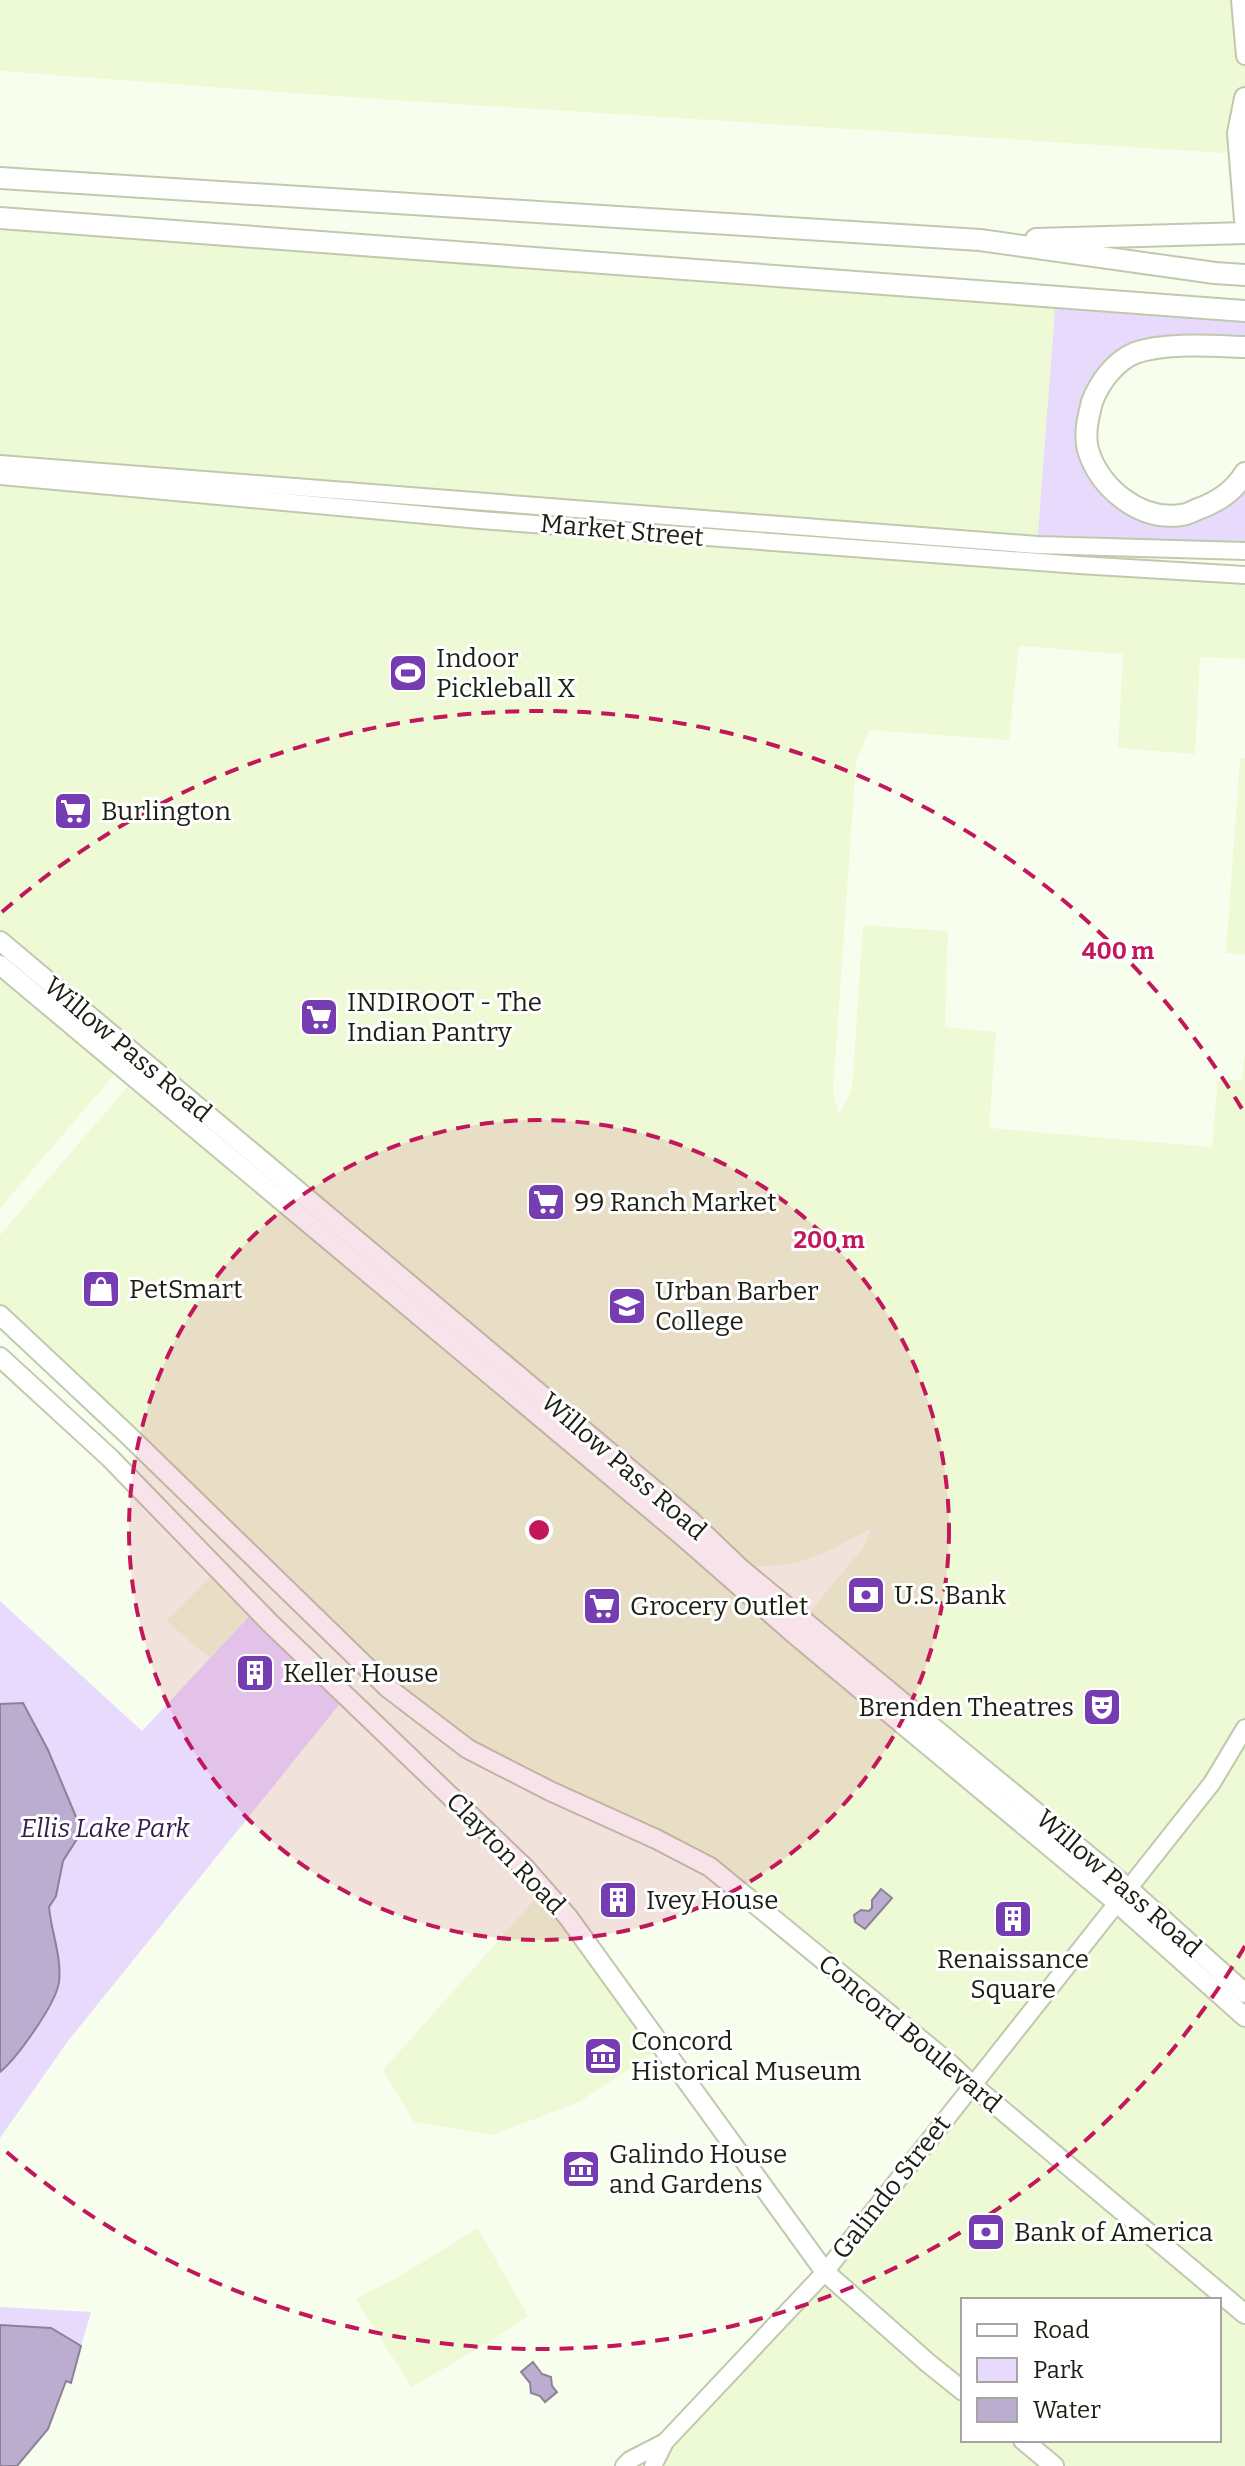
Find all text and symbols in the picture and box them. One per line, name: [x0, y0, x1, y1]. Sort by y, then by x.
street label: Market Street: [539, 508, 706, 553]
place label: Indoor Pickleball X: [436, 643, 575, 704]
sports icon: Indoor Pickleball X: [387, 652, 429, 694]
supermarket icon: Burlington: [52, 790, 94, 832]
place label: Burlington: [101, 796, 232, 827]
text: 400 m: [1082, 937, 1154, 965]
street label: Willow Pass Road: [38, 970, 218, 1128]
place label: INDIROOT - The Indian Pantry: [347, 987, 542, 1048]
supermarket icon: INDIROOT - The Indian Pantry: [298, 996, 340, 1038]
supermarket icon: 99 Ranch Market: [525, 1181, 567, 1223]
place label: 99 Ranch Market: [574, 1187, 777, 1218]
text: 200 m: [793, 1226, 865, 1254]
shop icon: PetSmart: [80, 1268, 122, 1310]
place label: PetSmart: [129, 1274, 243, 1305]
place label: Urban Barber College: [655, 1276, 819, 1337]
school or university icon: Urban Barber College: [606, 1285, 648, 1327]
street label: Willow Pass Road: [535, 1386, 713, 1547]
centre of rings: [525, 1516, 553, 1544]
bank icon: U.S. Bank: [845, 1574, 887, 1616]
place label: U.S. Bank: [894, 1580, 1006, 1611]
supermarket icon: Grocery Outlet: [581, 1585, 623, 1627]
place label: Grocery Outlet: [630, 1591, 809, 1622]
building icon: Keller House: [234, 1652, 276, 1694]
place label: Keller House: [283, 1658, 438, 1689]
theatre icon: Brenden Theatres: [1081, 1686, 1123, 1728]
place label: Brenden Theatres: [858, 1692, 1074, 1723]
street label: Clayton Road: [440, 1786, 571, 1921]
street label: Willow Pass Road: [1030, 1803, 1208, 1964]
park label: Ellis Lake Park: [20, 1813, 190, 1844]
building icon: Ivey House: [597, 1879, 639, 1921]
place label: Ivey House: [646, 1885, 778, 1916]
building icon: Renaissance Square: [992, 1898, 1034, 1940]
place label: Renaissance Square: [937, 1944, 1089, 2005]
street label: Concord Boulevard: [812, 1948, 1007, 2119]
place label: Concord Historical Museum: [631, 2026, 862, 2087]
museum icon: Concord Historical Museum: [582, 2035, 624, 2077]
street label: Galindo Street: [826, 2109, 957, 2265]
place label: Galindo House and Gardens: [609, 2139, 787, 2200]
museum icon: Galindo House and Gardens: [560, 2148, 602, 2190]
bank icon: Bank of America: [965, 2211, 1007, 2253]
place label: Bank of America: [1014, 2217, 1213, 2248]
legend: [961, 2298, 1221, 2442]
text: Road: [1033, 2316, 1089, 2344]
text: Park: [1033, 2356, 1084, 2384]
text: Water: [1033, 2396, 1101, 2424]

